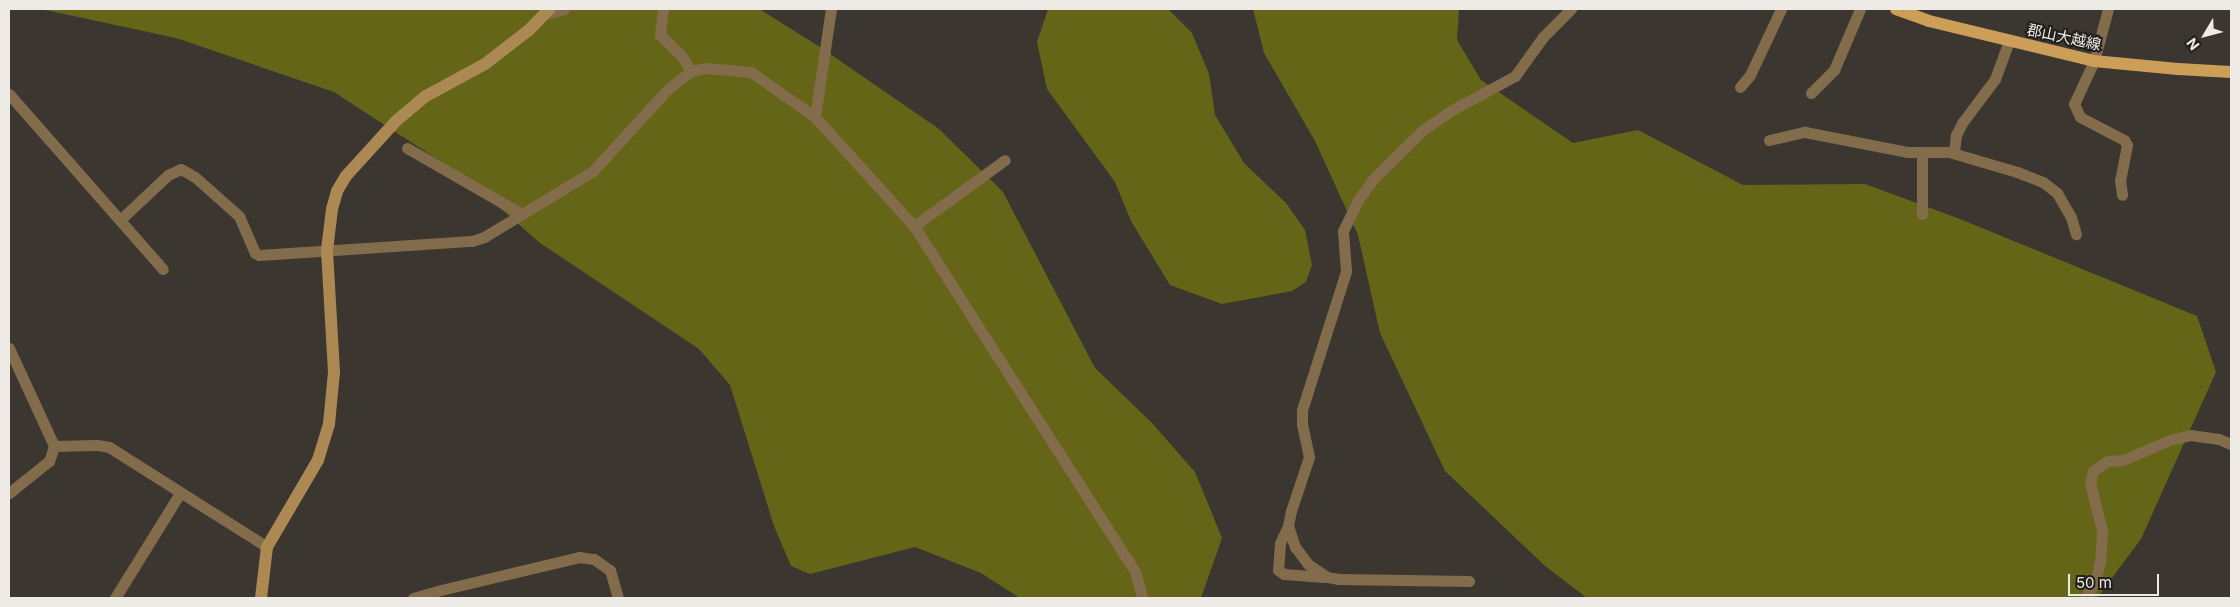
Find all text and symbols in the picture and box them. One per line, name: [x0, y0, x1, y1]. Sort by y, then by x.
north arrow: [2180, 10, 2230, 60]
street label: 郡山大越線: [2025, 20, 2103, 54]
text: N: [2183, 35, 2203, 54]
scale bar: [2070, 564, 2161, 596]
text: 50 m: [2076, 573, 2112, 592]

